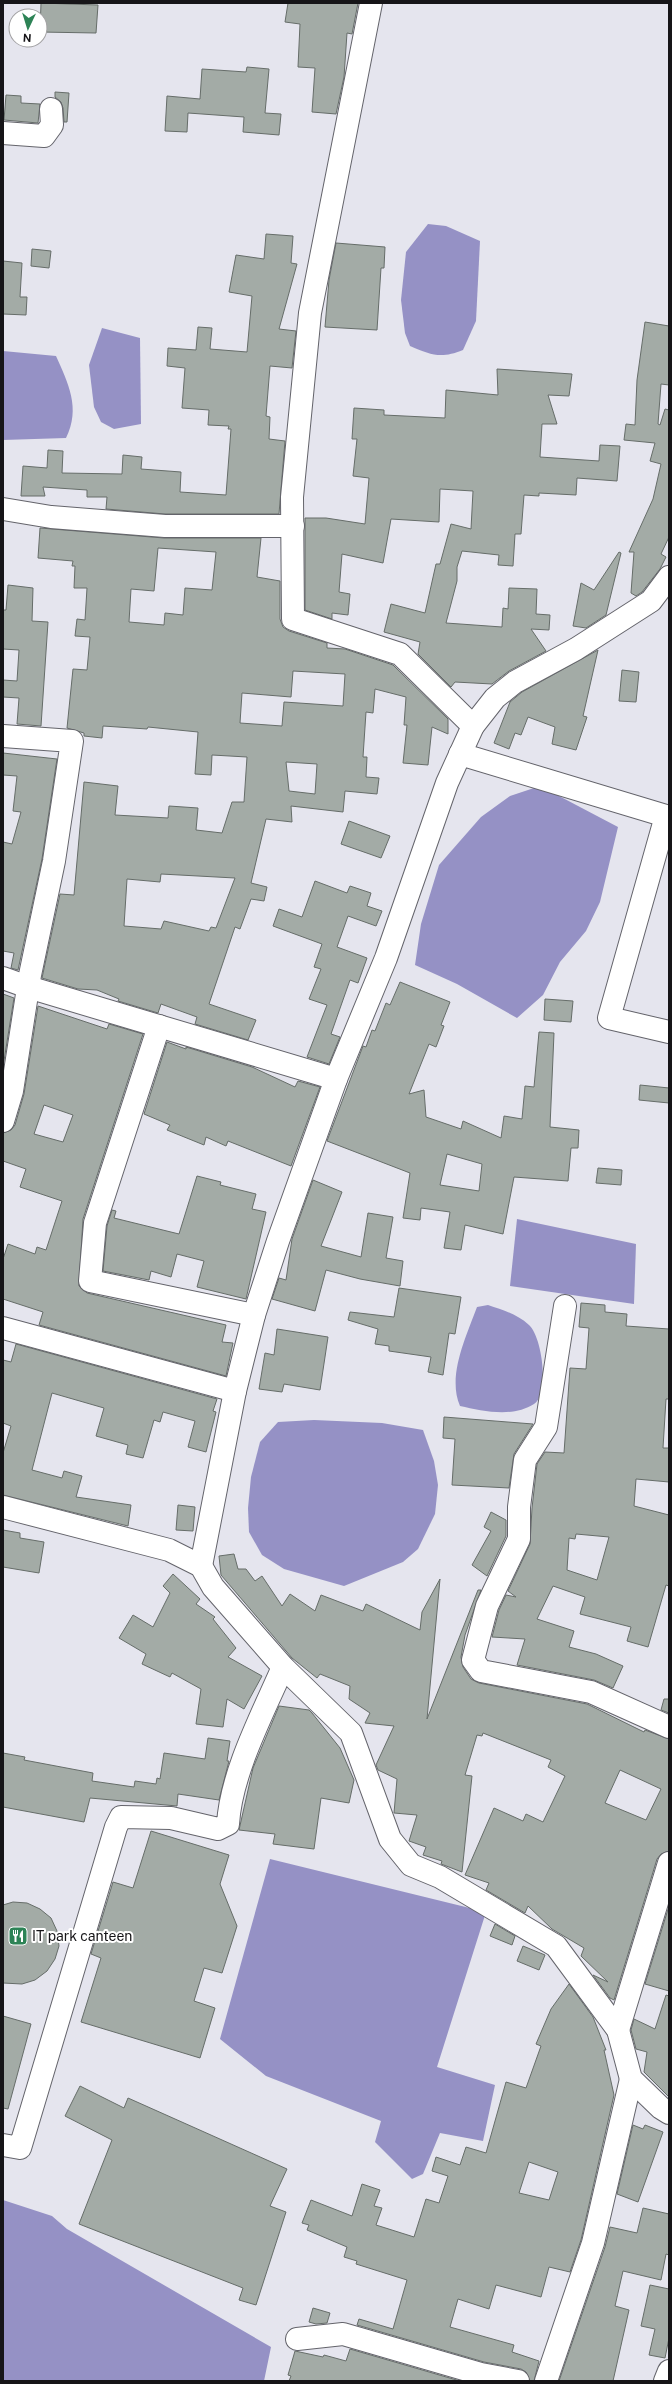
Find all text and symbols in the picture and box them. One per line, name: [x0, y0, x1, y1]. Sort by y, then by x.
north arrow: [8, 8, 48, 48]
text: N: [23, 32, 32, 44]
restaurant icon: IT park canteen: [7, 1925, 29, 1947]
place label: IT park canteen: [32, 1928, 132, 1944]

